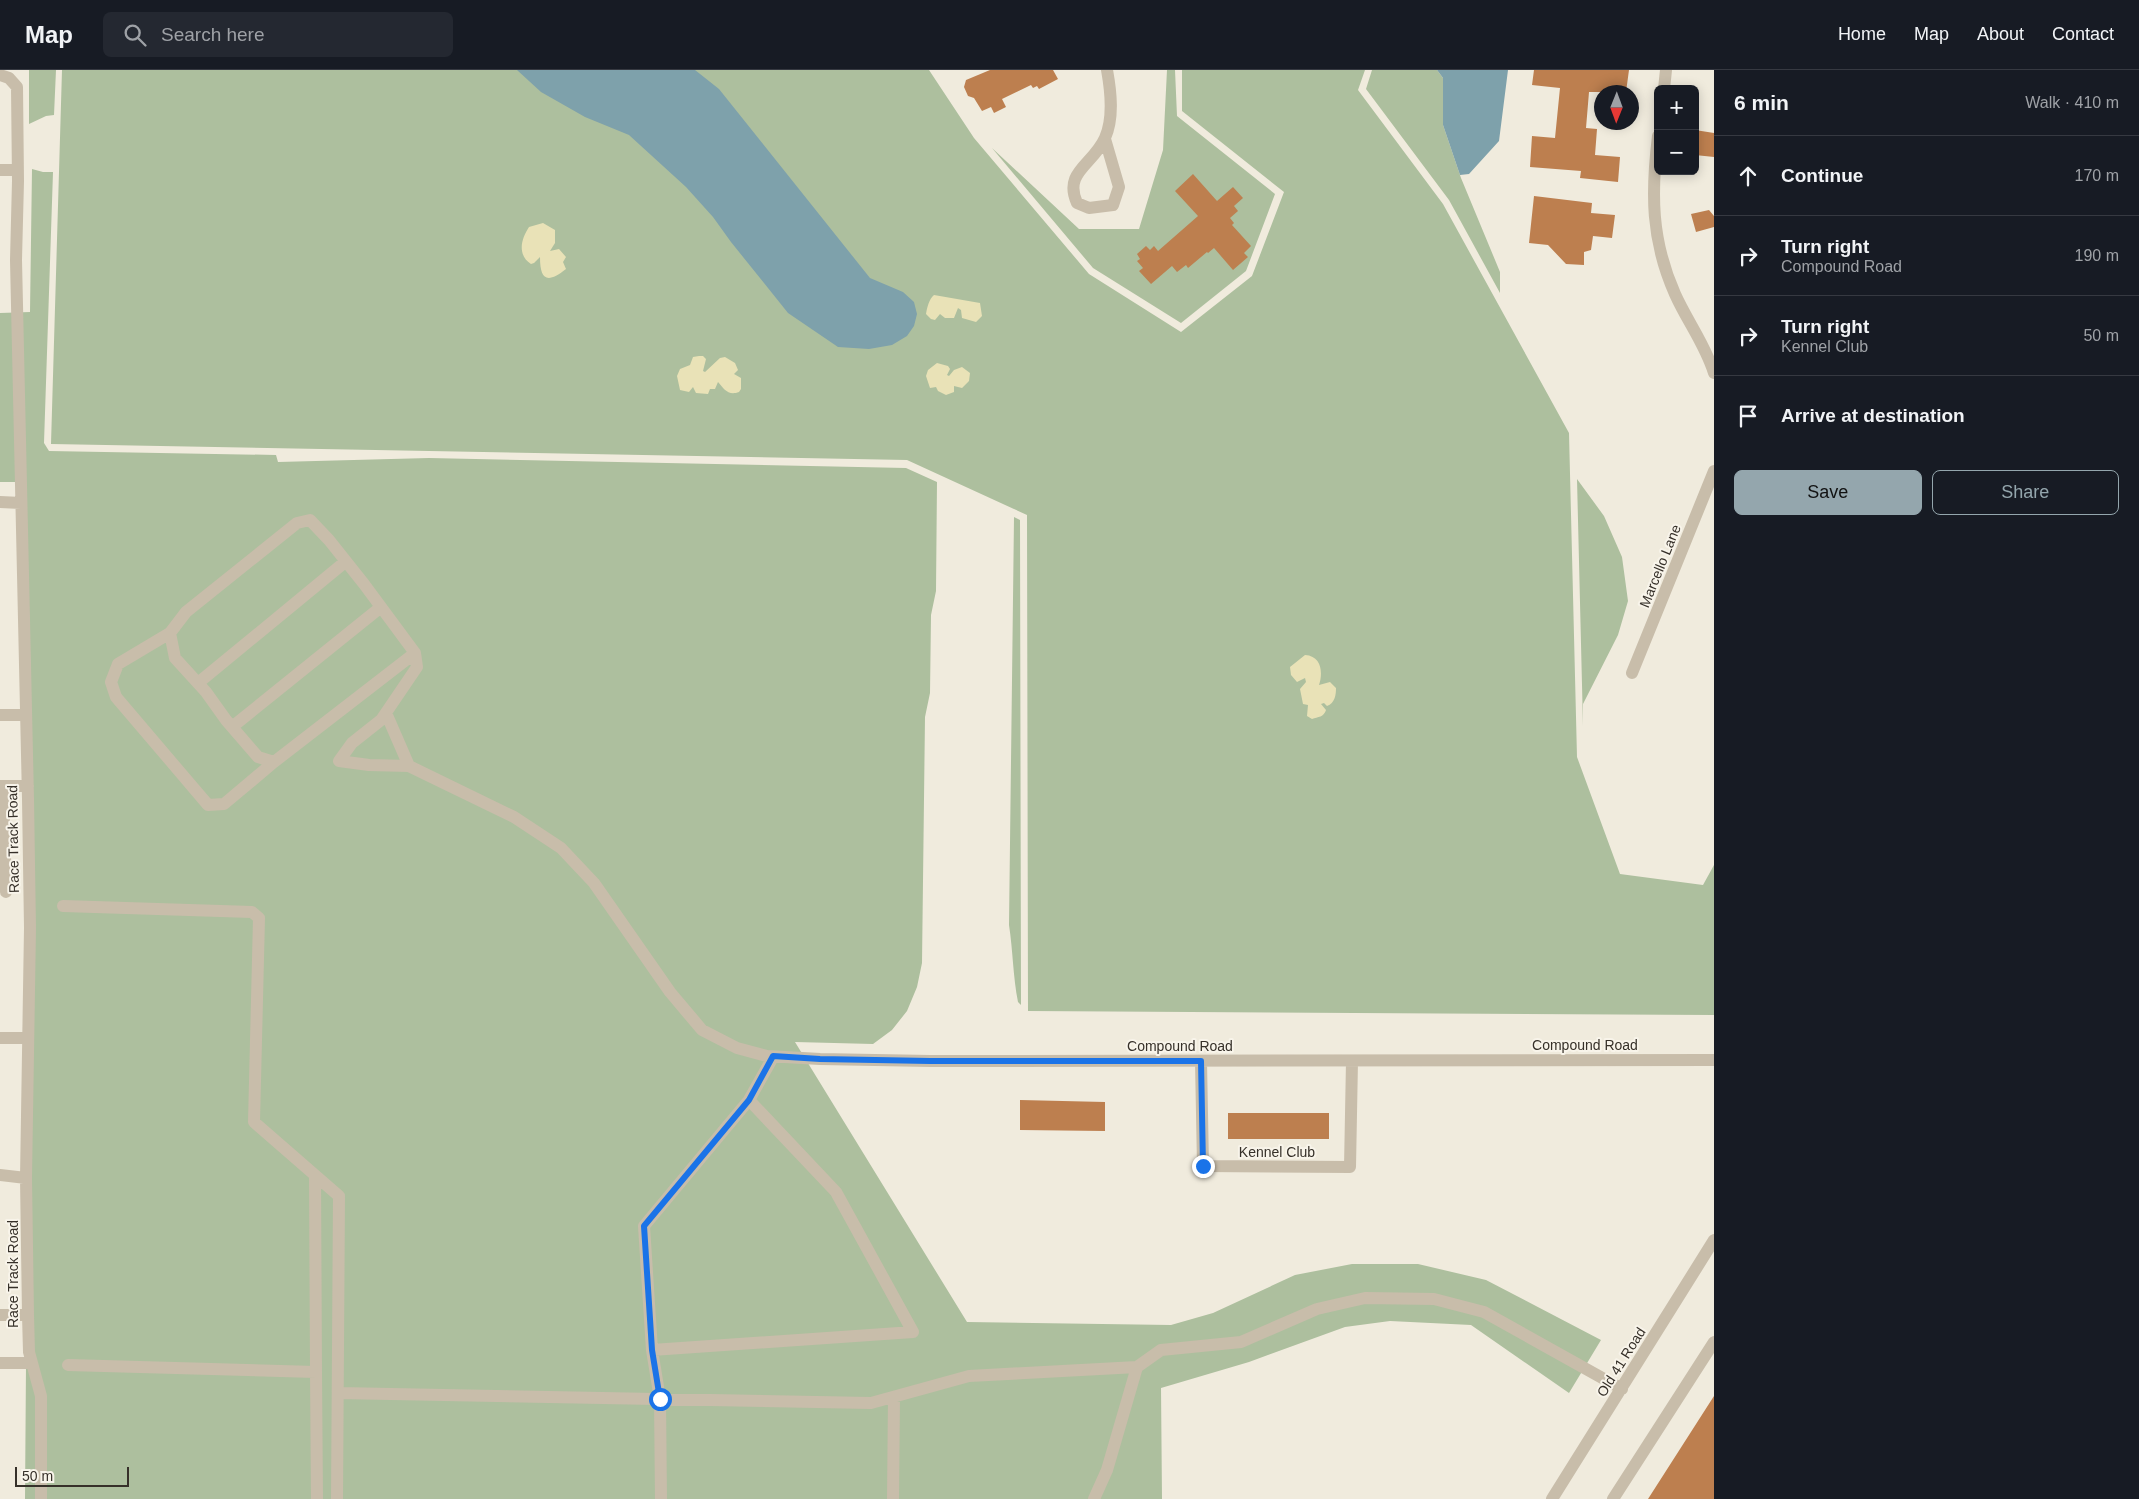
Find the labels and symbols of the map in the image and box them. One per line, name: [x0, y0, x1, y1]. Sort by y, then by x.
north arrow: [1594, 85, 1639, 130]
street label: Marcello Lane: [1636, 522, 1684, 610]
street label: Race Track Road: [4, 785, 22, 893]
street label: Compound Road: [1532, 1037, 1638, 1053]
street label: Compound Road: [1127, 1038, 1233, 1054]
street label: Kennel Club: [1239, 1144, 1315, 1160]
route end: [1192, 1155, 1215, 1178]
street label: Race Track Road: [5, 1220, 21, 1328]
street label: Old 41 Road: [1593, 1324, 1649, 1400]
route start: [649, 1388, 672, 1411]
scale bar: [15, 1464, 129, 1487]

